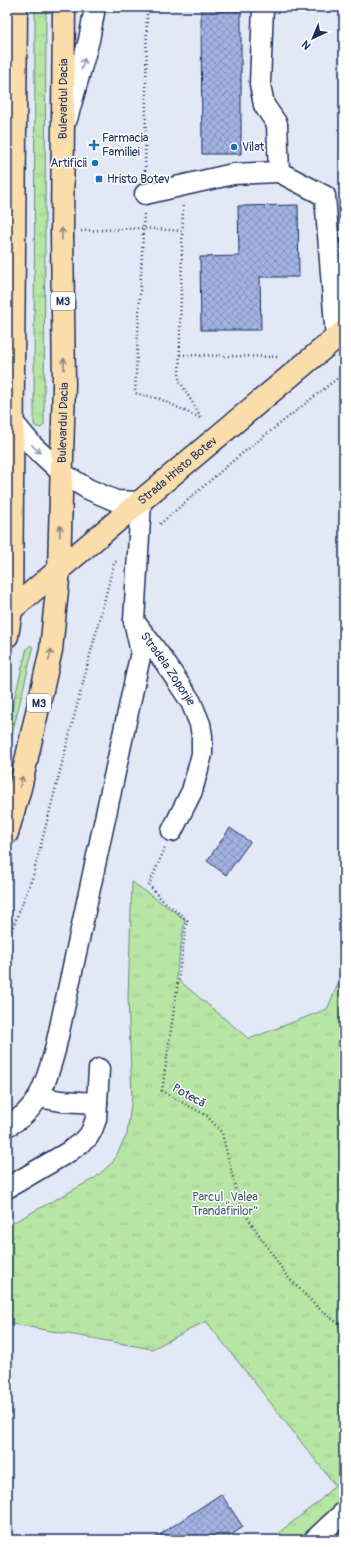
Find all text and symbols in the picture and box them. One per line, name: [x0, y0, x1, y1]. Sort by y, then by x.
north arrow: [293, 18, 333, 58]
text: N: [299, 37, 314, 52]
one-way arrow: [79, 57, 87, 70]
street label: Bulevardul Dacia: [55, 58, 71, 139]
place label: Farmacia Familiei: [102, 131, 149, 160]
marker: Farmacia Familiei: [89, 140, 99, 150]
place label: Vilat: [242, 140, 264, 155]
marker: Vilat: [229, 142, 239, 152]
place label: Artificii: [51, 156, 87, 171]
marker: Artificii: [90, 158, 100, 168]
place label: Hristo Botev: [107, 172, 170, 187]
marker: Hristo Botev: [94, 174, 104, 184]
one-way arrow: [58, 228, 66, 241]
road number: M3: [51, 292, 75, 310]
one-way arrow: [60, 358, 67, 371]
street label: Bulevardul Dacia: [54, 382, 72, 463]
street label: Strada Hristo Botev: [135, 433, 220, 508]
one-way arrow: [31, 444, 41, 454]
one-way arrow: [57, 525, 64, 538]
street label: Stradela Zoporjie: [137, 629, 199, 708]
one-way arrow: [46, 649, 54, 662]
road number: M3: [27, 694, 51, 712]
one-way arrow: [18, 776, 25, 789]
street label: Potecă: [170, 1081, 208, 1111]
park label: Parcul „Valea Trandafirilor”: [192, 1190, 258, 1219]

